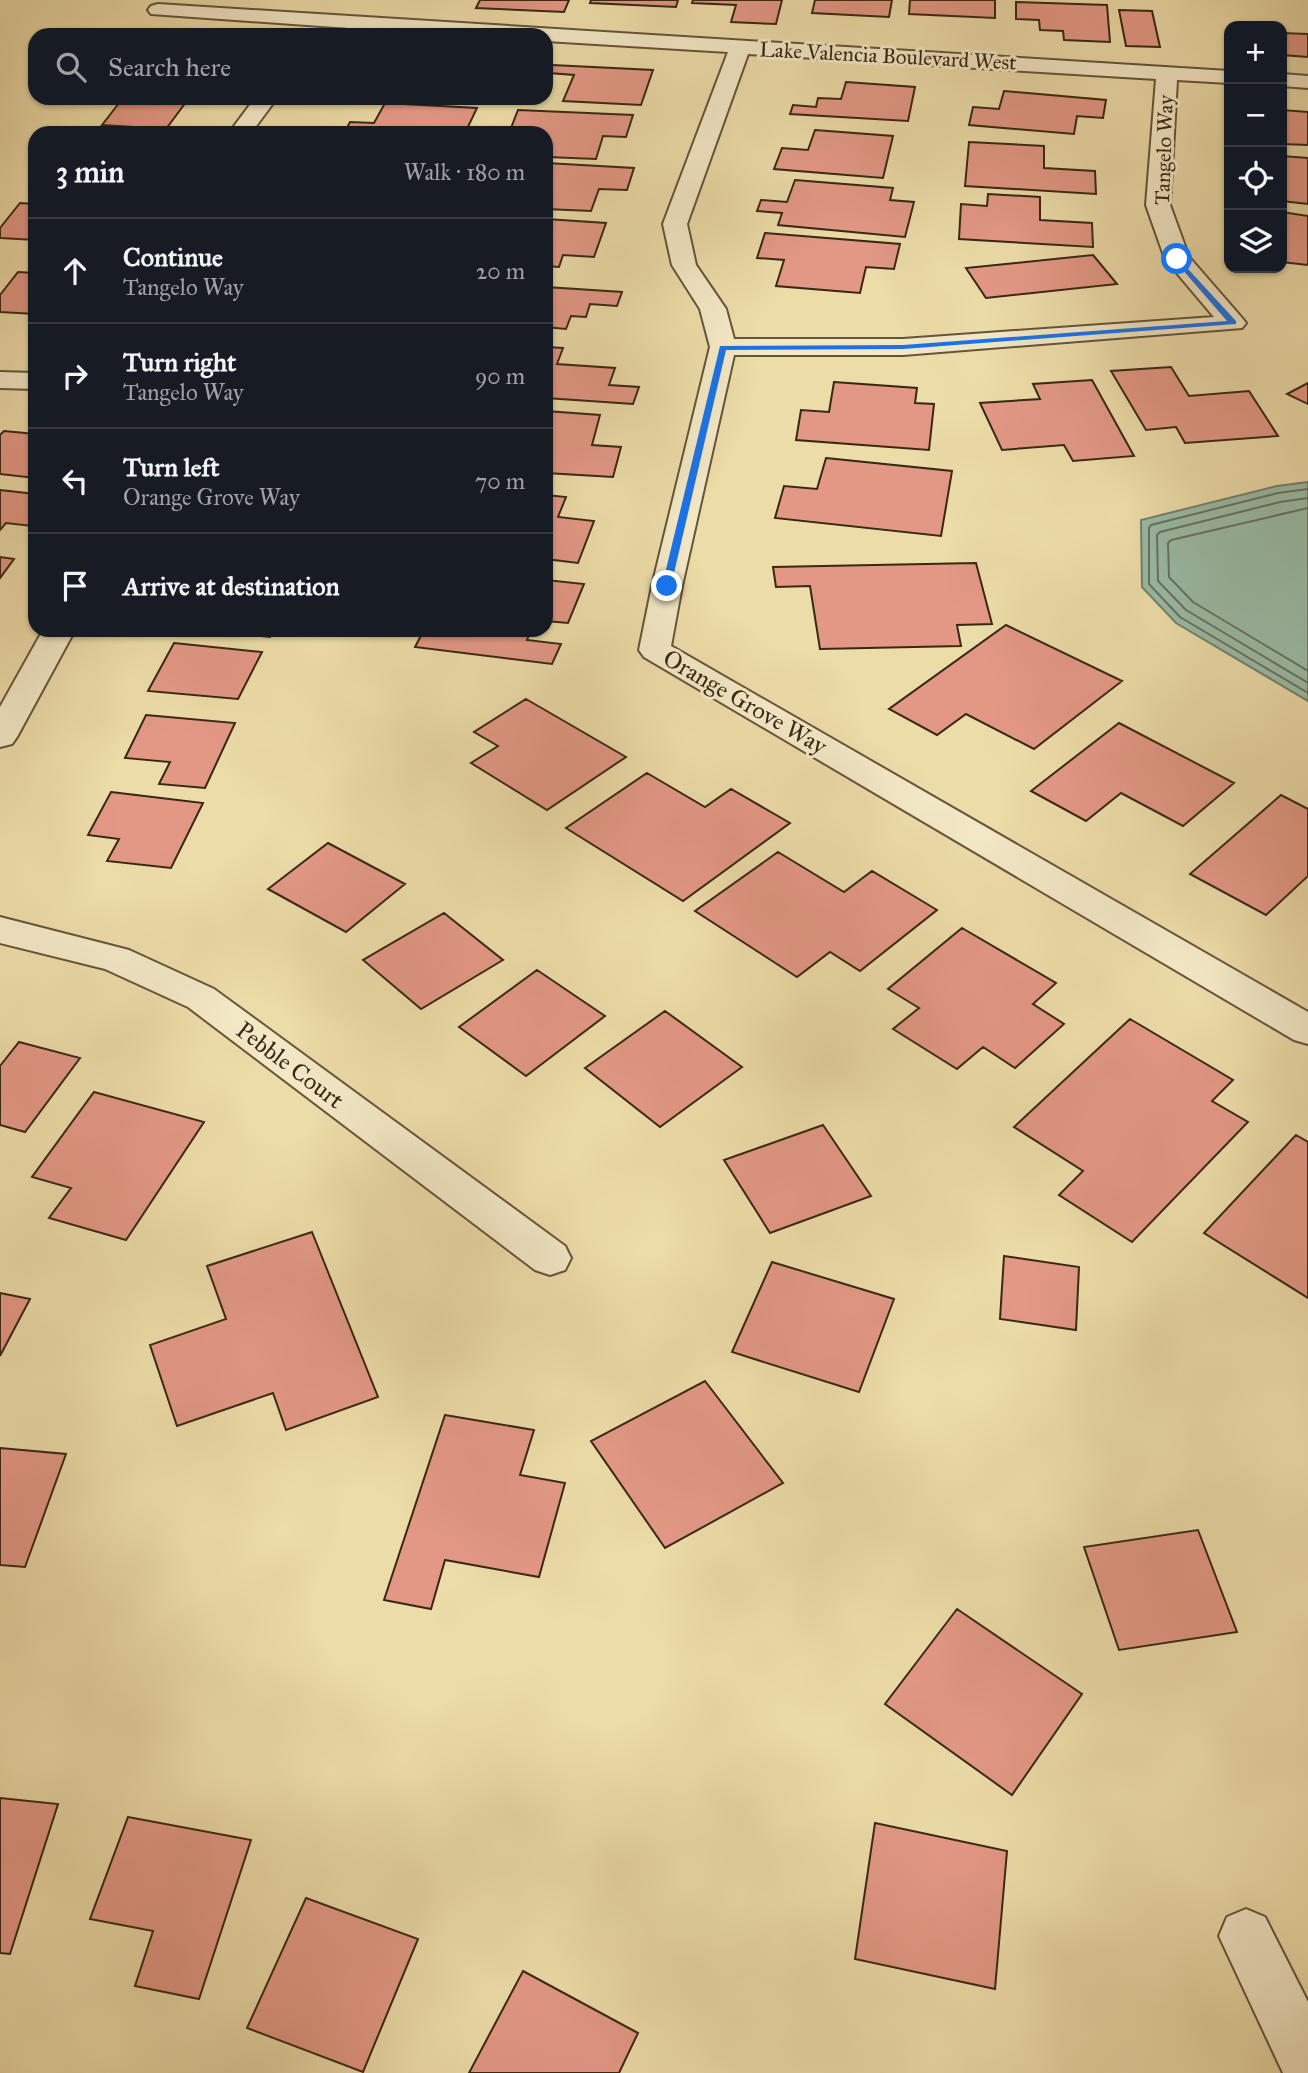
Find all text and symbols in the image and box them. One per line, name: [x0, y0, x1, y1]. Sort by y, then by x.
map controls: [1224, 21, 1287, 273]
button: +: [1224, 21, 1287, 84]
search box: [28, 28, 553, 105]
street label: Lake Valencia Boulevard West: [759, 36, 1018, 76]
icon: search: [52, 48, 90, 86]
text: Search here: [108, 51, 231, 83]
button: −: [1224, 84, 1287, 147]
street label: Tangelo Way: [1149, 93, 1179, 205]
button: locate: [1224, 147, 1287, 210]
text: 3 min: [56, 154, 124, 190]
text: Walk · 180 m: [404, 158, 525, 186]
button: layers: [1224, 210, 1287, 273]
text: Continue: [123, 241, 223, 273]
route start: [1161, 243, 1192, 274]
icon: ahead: [56, 252, 94, 290]
text: 20 m: [476, 257, 525, 285]
text: Tangelo Way: [123, 273, 244, 301]
text: Turn right: [123, 346, 236, 378]
icon: right: [56, 357, 94, 395]
text: 90 m: [475, 362, 525, 390]
text: Tangelo Way: [123, 378, 244, 406]
text: Turn left: [123, 451, 219, 483]
icon: left: [56, 462, 94, 500]
text: 70 m: [475, 467, 525, 495]
text: Orange Grove Way: [123, 483, 300, 511]
icon: arrive: [56, 567, 94, 605]
text: Arrive at destination: [123, 570, 340, 602]
route end: [651, 570, 682, 601]
street label: Orange Grove Way: [658, 643, 833, 761]
street label: Pebble Court: [230, 1015, 350, 1115]

